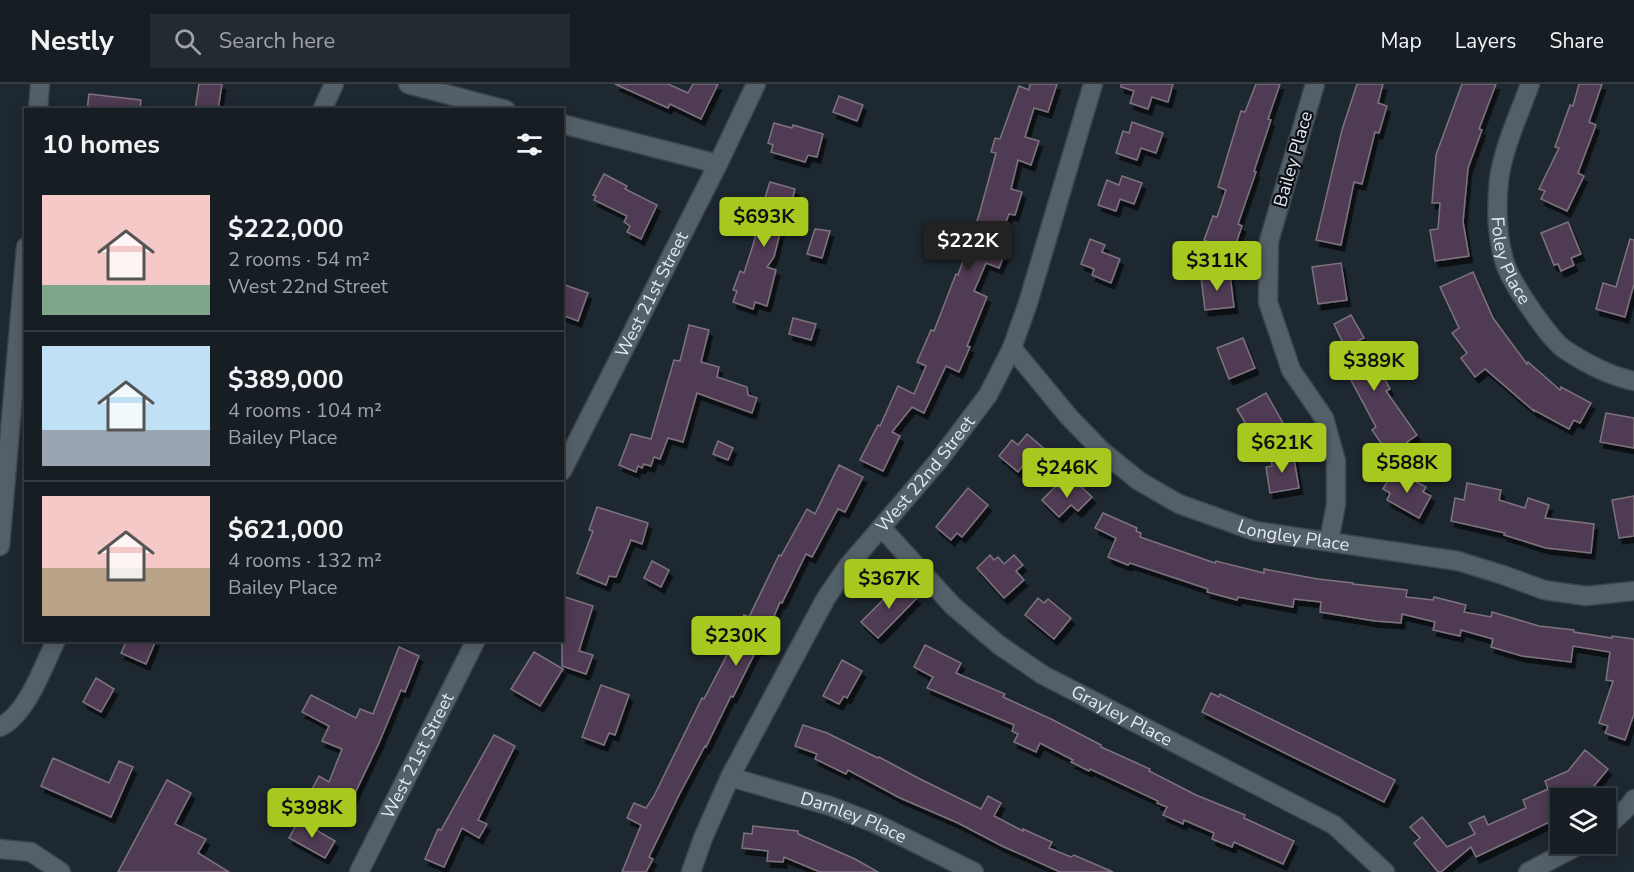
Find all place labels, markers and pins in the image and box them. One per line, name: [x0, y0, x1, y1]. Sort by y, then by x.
pin: $693K: [722, 197, 806, 248]
pin: $222K: [926, 221, 1010, 272]
pin: $311K: [1175, 241, 1259, 292]
pin: $389K: [1332, 341, 1416, 392]
pin: $621K: [1240, 423, 1324, 474]
pin: $588K: [1365, 443, 1449, 494]
pin: $246K: [1025, 448, 1109, 499]
pin: $367K: [847, 559, 931, 610]
pin: $230K: [694, 616, 778, 667]
pin: $398K: [270, 788, 354, 839]

